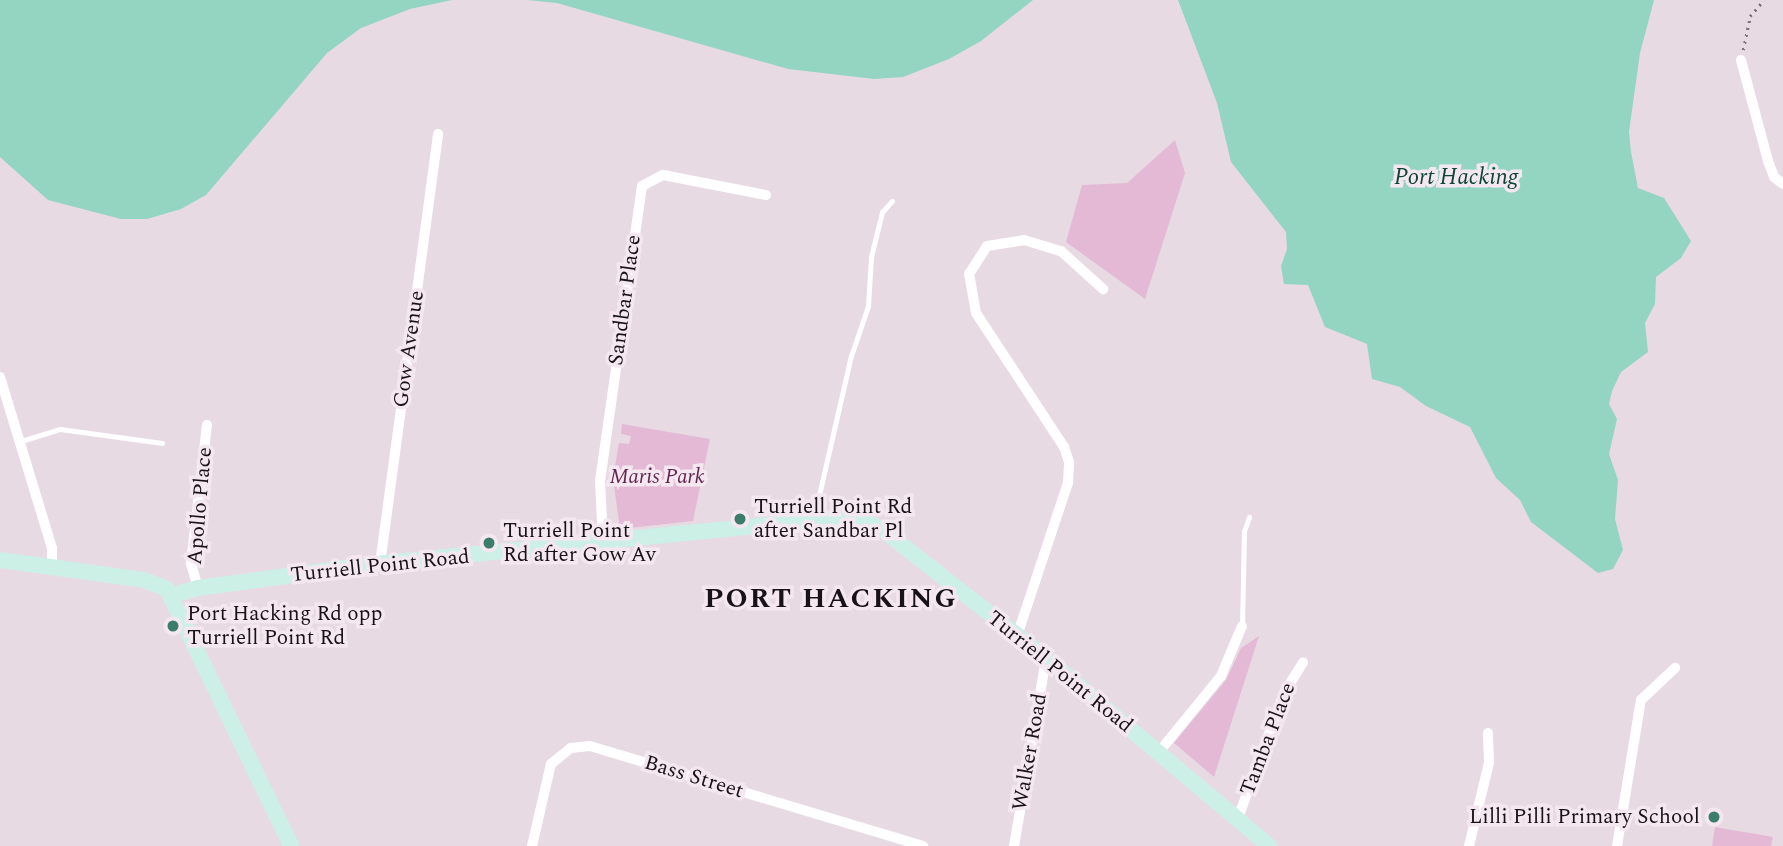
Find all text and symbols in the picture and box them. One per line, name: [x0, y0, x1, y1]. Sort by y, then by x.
water label: Port Hacking: [1394, 164, 1518, 192]
street label: Sandbar Place: [603, 233, 647, 367]
street label: Gow Avenue: [388, 289, 430, 409]
street label: Apollo Place: [182, 446, 218, 566]
park label: Maris Park: [609, 464, 705, 490]
place label: Turriell Point Rd after Sandbar Pl: [754, 494, 912, 544]
marker: Turriell Point Rd after Sandbar Pl: [732, 511, 748, 527]
place label: Turriell Point Rd after Gow Av: [503, 518, 656, 568]
marker: Turriell Point Rd after Gow Av: [481, 535, 497, 551]
street label: Turriell Point Road: [289, 544, 471, 588]
district label: PORT HACKING: [706, 582, 956, 616]
place label: Port Hacking Rd opp Turriell Point Rd: [187, 601, 382, 651]
street label: Turriell Point Road: [982, 606, 1138, 738]
marker: Port Hacking Rd opp Turriell Point Rd: [165, 618, 181, 634]
street label: Tamba Place: [1235, 679, 1301, 799]
street label: Walker Road: [1007, 691, 1053, 813]
street label: Bass Street: [641, 750, 747, 804]
place label: Lilli Pilli Primary School: [1469, 804, 1700, 830]
marker: Lilli Pilli Primary School: [1706, 809, 1722, 825]

